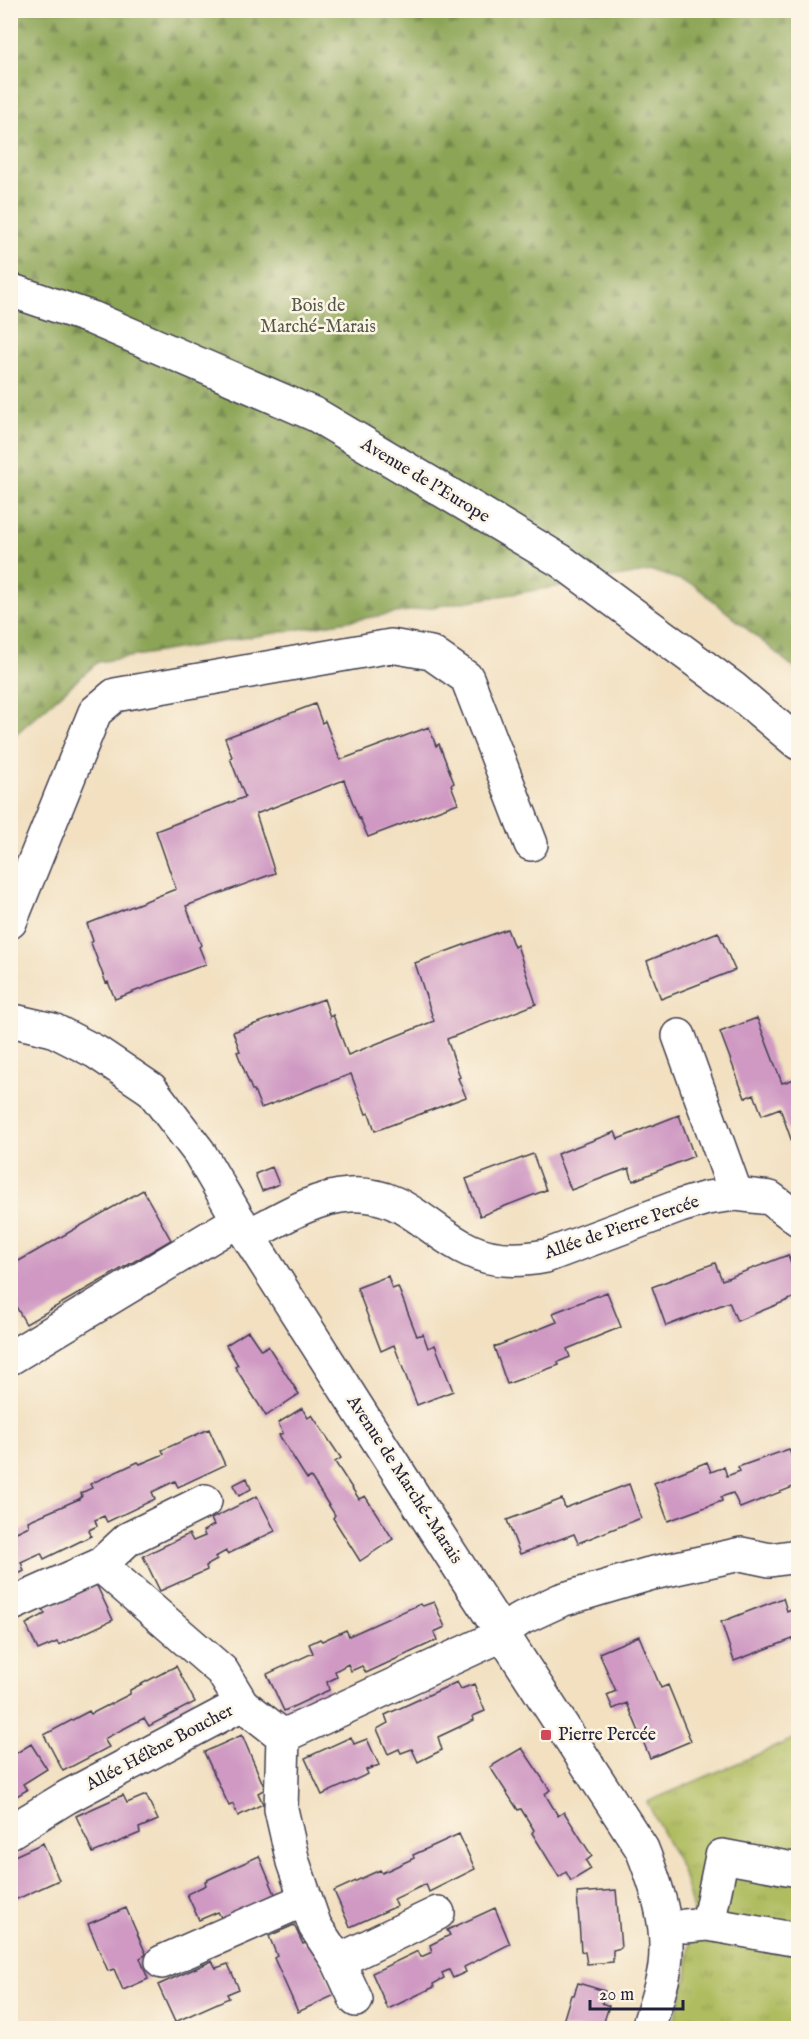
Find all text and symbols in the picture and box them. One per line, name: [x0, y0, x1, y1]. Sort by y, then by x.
park label: Bois de Marché-Marais: [260, 295, 376, 339]
street label: Avenue de l'Europe: [355, 433, 494, 529]
street label: Allée de Pierre Percée: [541, 1191, 702, 1266]
street label: Avenue de Marché-Marais: [340, 1391, 467, 1569]
street label: Allée Hélène Boucher: [81, 1699, 238, 1797]
place label: Pierre Percée: [558, 1724, 656, 1747]
marker: Pierre Percée: [539, 1728, 553, 1742]
scale bar: [590, 1973, 683, 2011]
text: 20 m: [599, 1984, 634, 2007]

